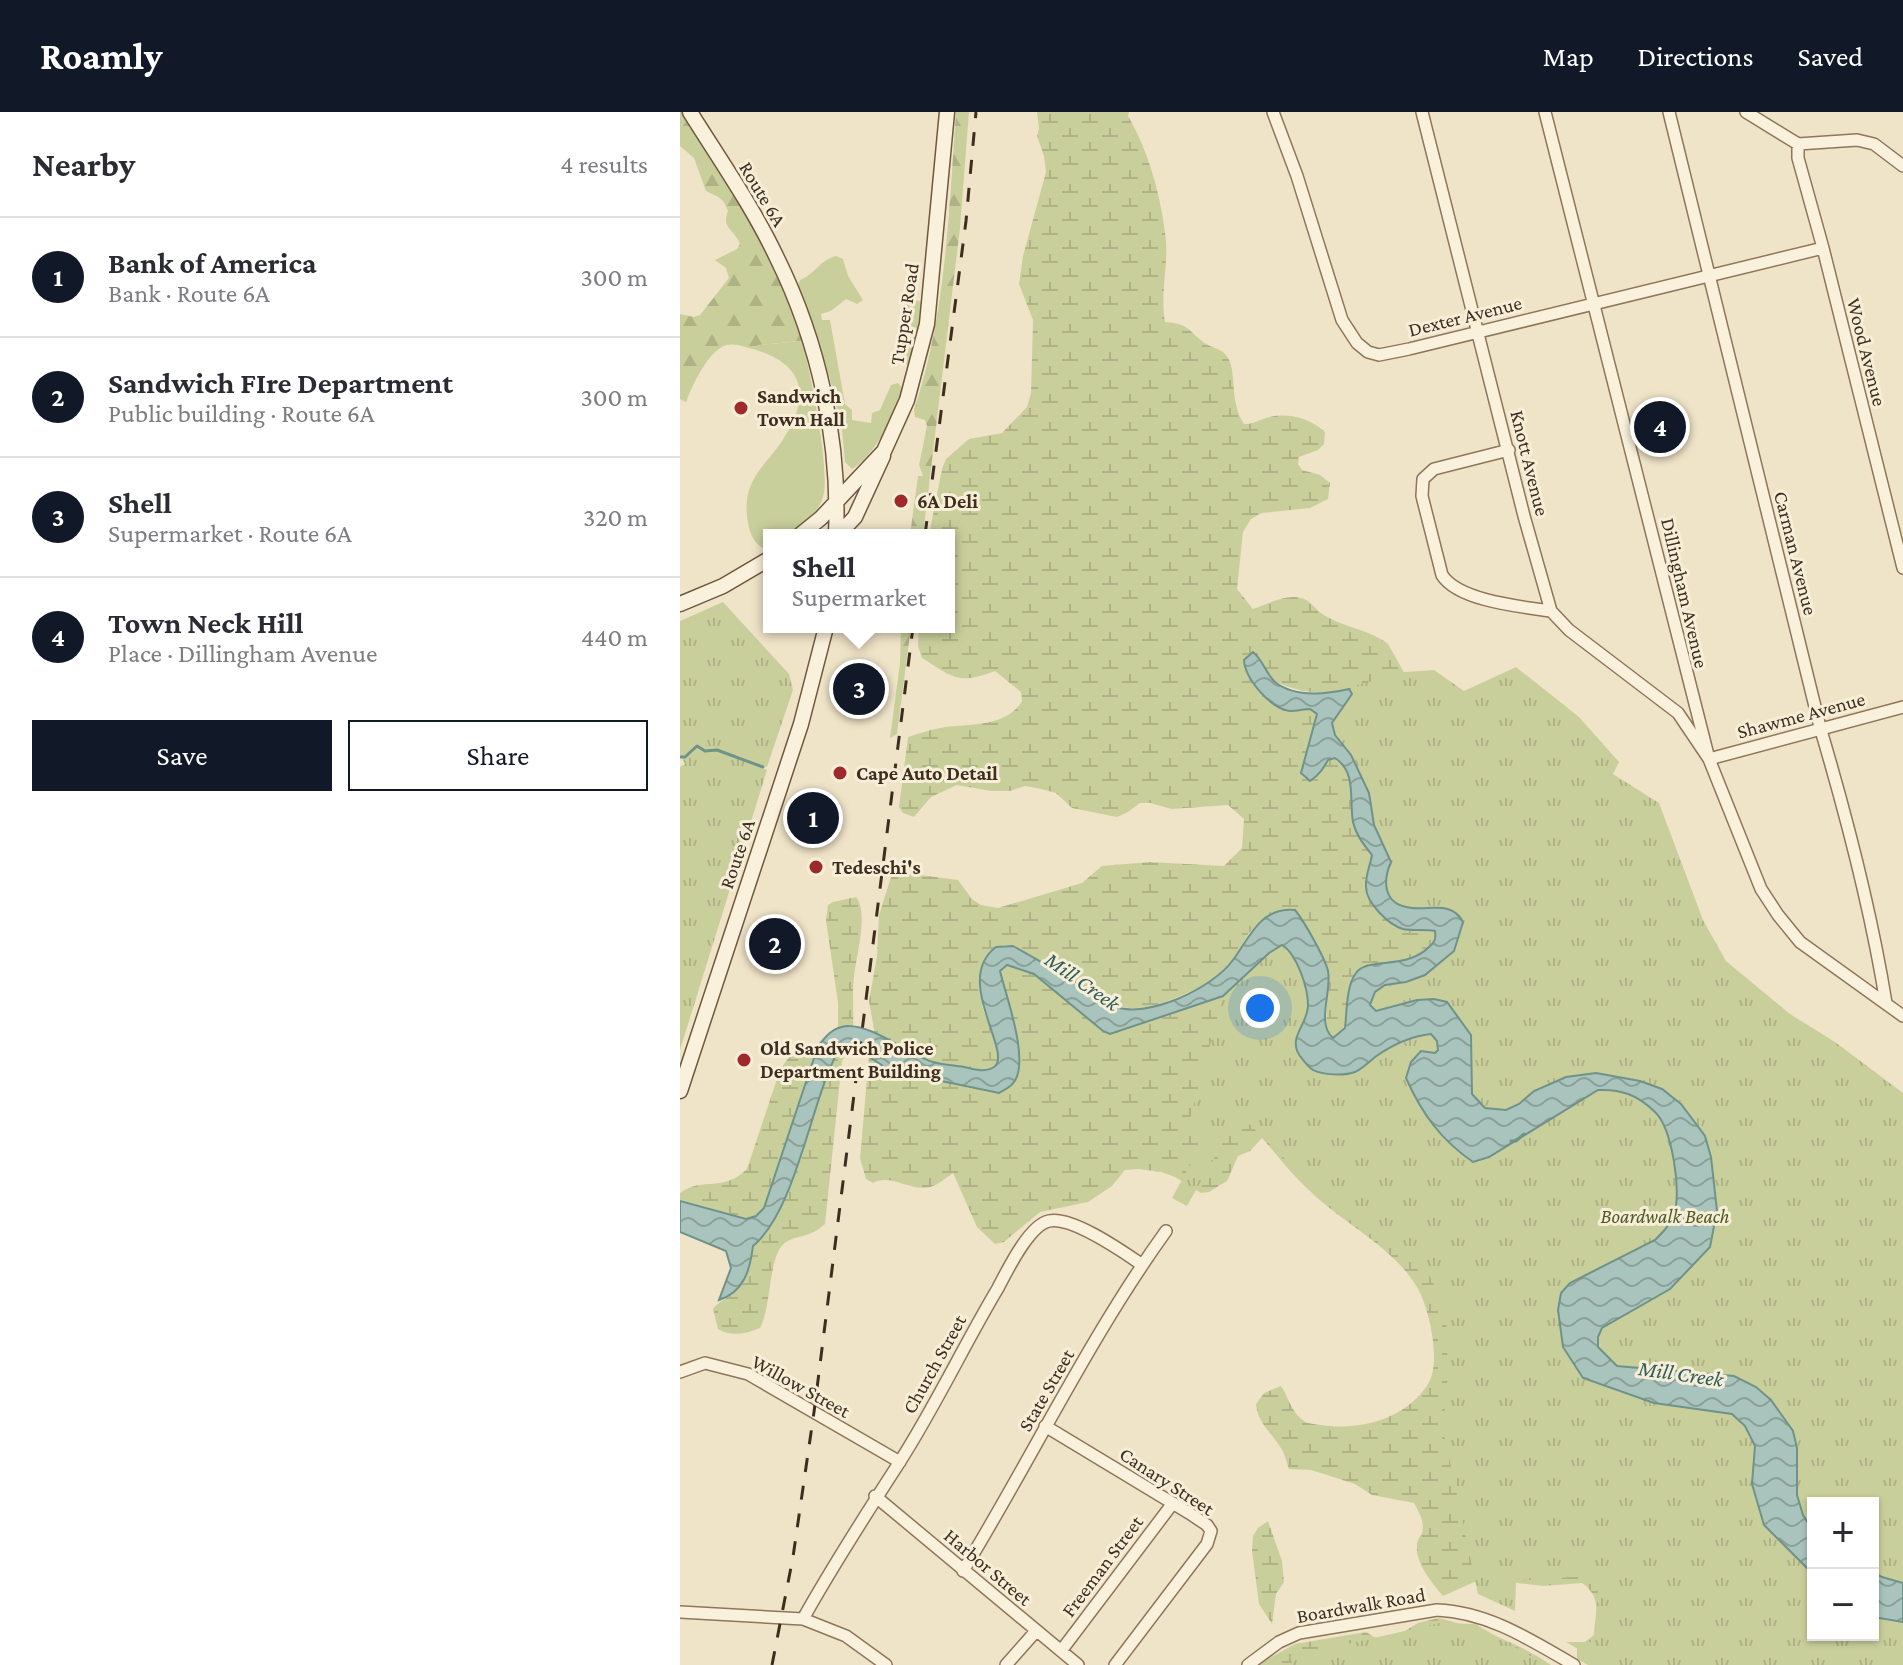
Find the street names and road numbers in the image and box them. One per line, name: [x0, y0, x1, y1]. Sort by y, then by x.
street label: Route 6A: [735, 158, 791, 231]
street label: Tupper Road: [885, 261, 924, 367]
street label: Dexter Avenue: [1406, 291, 1524, 341]
street label: Wood Avenue: [1843, 296, 1891, 408]
street label: Knott Avenue: [1506, 408, 1554, 518]
street label: Carman Avenue: [1770, 489, 1822, 617]
street label: Dillingham Avenue: [1656, 516, 1713, 671]
street label: Shawme Avenue: [1735, 687, 1868, 743]
street label: Route 6A: [715, 816, 759, 892]
street label: Church Street: [898, 1311, 970, 1417]
street label: State Street: [1014, 1345, 1078, 1435]
street label: Willow Street: [748, 1350, 854, 1422]
street label: Canary Street: [1115, 1442, 1219, 1521]
street label: Freeman Street: [1057, 1511, 1147, 1621]
street label: Harbor Street: [940, 1524, 1036, 1610]
street label: Boardwalk Road: [1295, 1583, 1428, 1627]

